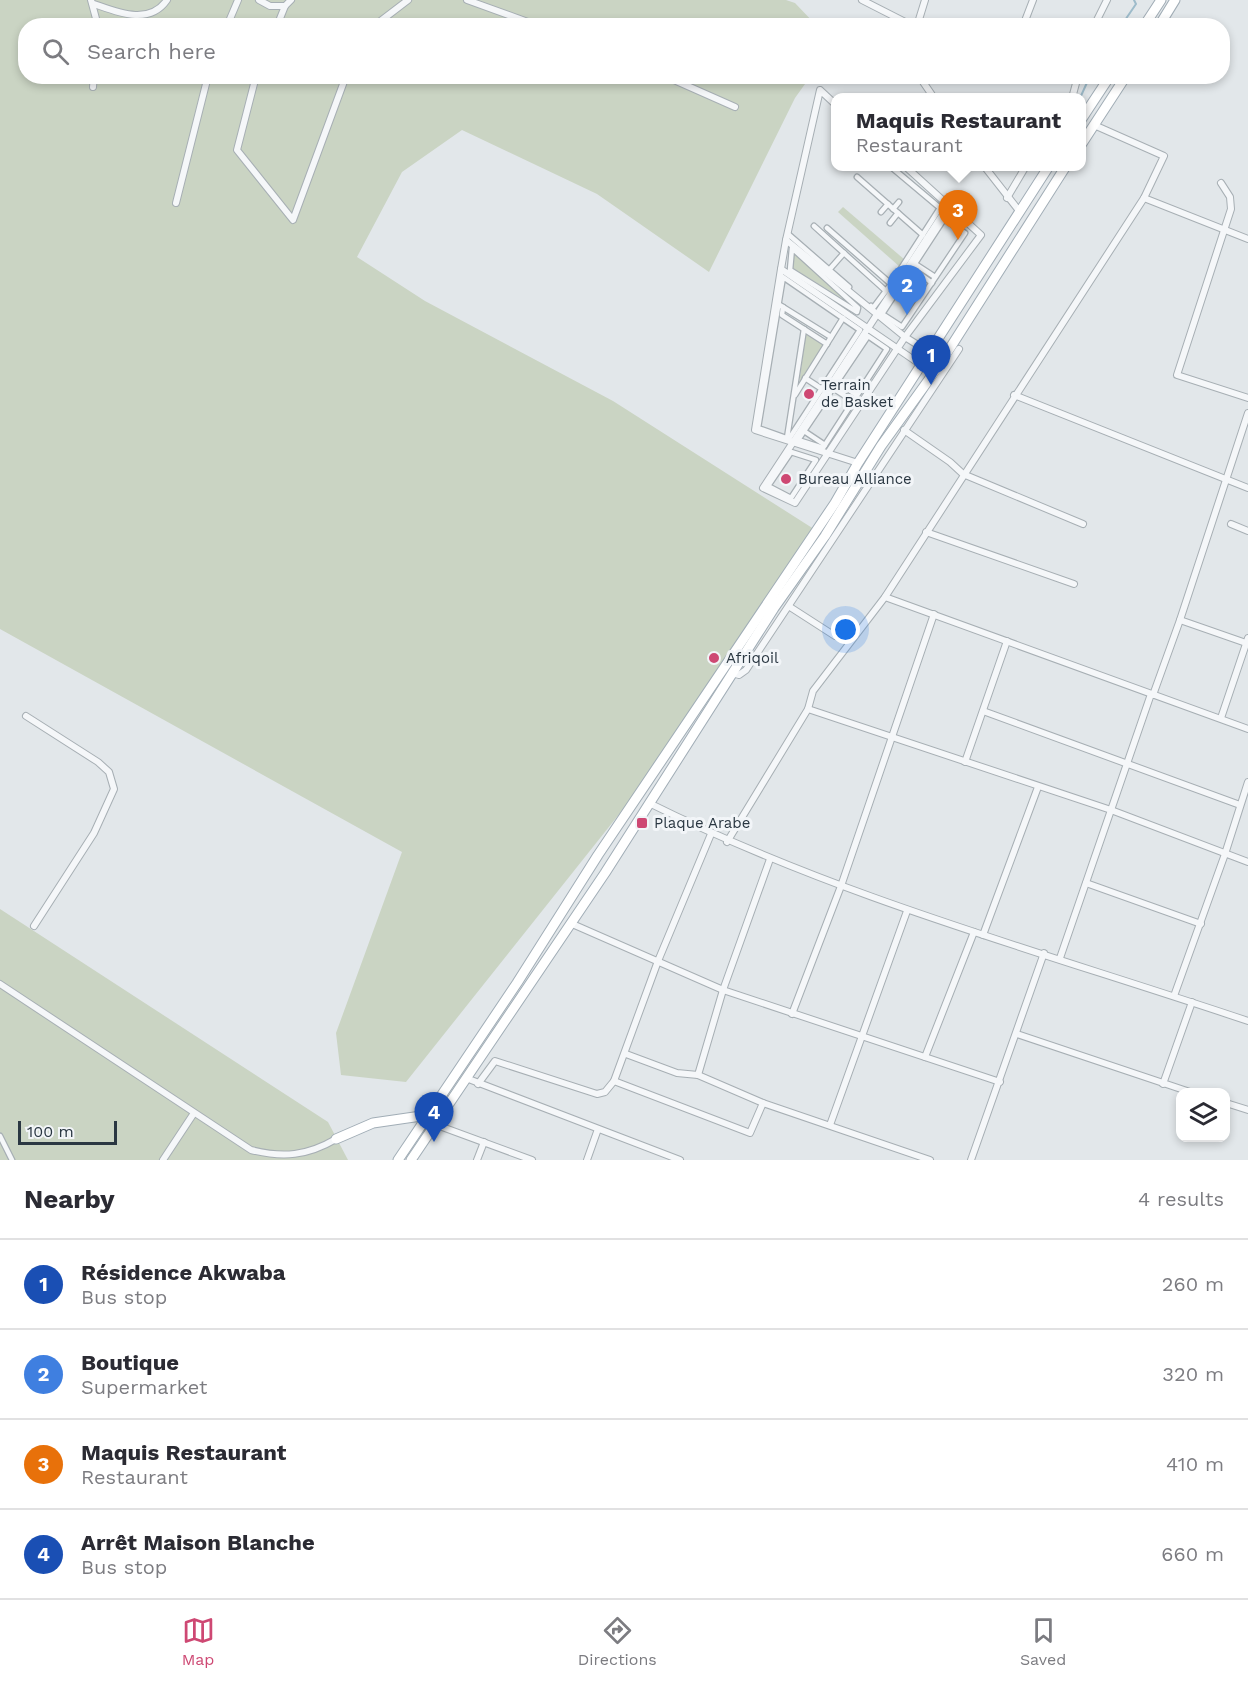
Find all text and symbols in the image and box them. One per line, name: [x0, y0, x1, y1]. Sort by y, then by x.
search box: [18, 18, 1230, 84]
icon: search: [39, 35, 72, 68]
text: Search here: [87, 39, 216, 64]
popup: [831, 93, 1086, 171]
text: Maquis Restaurant: [856, 108, 1061, 133]
text: Restaurant: [856, 133, 963, 157]
pin: 3: [938, 190, 978, 240]
pin: 2: [888, 266, 926, 315]
pin: 1: [912, 336, 950, 385]
place label: Terrain de Basket: [821, 376, 894, 411]
marker: Terrain de Basket: [802, 387, 816, 401]
place label: Bureau Alliance: [798, 470, 912, 488]
marker: Bureau Alliance: [779, 472, 793, 486]
your location: [831, 615, 860, 644]
place label: Afriqoil: [726, 649, 779, 667]
marker: Afriqoil: [707, 651, 721, 665]
place label: Plaque Arabe: [654, 814, 750, 832]
marker: Plaque Arabe: [635, 816, 649, 830]
map controls: [1176, 1088, 1230, 1142]
button: layers: [1176, 1088, 1230, 1142]
pin: 4: [414, 1092, 454, 1142]
scale bar: [18, 1118, 117, 1146]
text: 100 m: [27, 1122, 74, 1141]
text: Nearby: [24, 1184, 115, 1214]
text: 4 results: [1138, 1187, 1224, 1211]
text: Résidence Akwaba: [81, 1260, 285, 1285]
text: 1: [39, 1272, 48, 1296]
text: 260 m: [1162, 1272, 1224, 1296]
text: Bus stop: [81, 1285, 167, 1309]
text: Boutique: [81, 1350, 179, 1375]
text: 2: [38, 1362, 49, 1386]
text: 320 m: [1162, 1362, 1224, 1386]
text: Supermarket: [81, 1375, 207, 1399]
text: Maquis Restaurant: [81, 1440, 286, 1465]
text: 3: [38, 1452, 49, 1476]
text: 410 m: [1166, 1452, 1224, 1476]
text: Restaurant: [81, 1465, 188, 1489]
text: Arrêt Maison Blanche: [81, 1530, 315, 1555]
text: 4: [37, 1542, 50, 1566]
text: 660 m: [1161, 1542, 1224, 1566]
text: Bus stop: [81, 1555, 167, 1579]
tab: Map: [182, 1614, 215, 1669]
tab: Directions: [578, 1614, 657, 1669]
tab: Saved: [1020, 1614, 1066, 1669]

